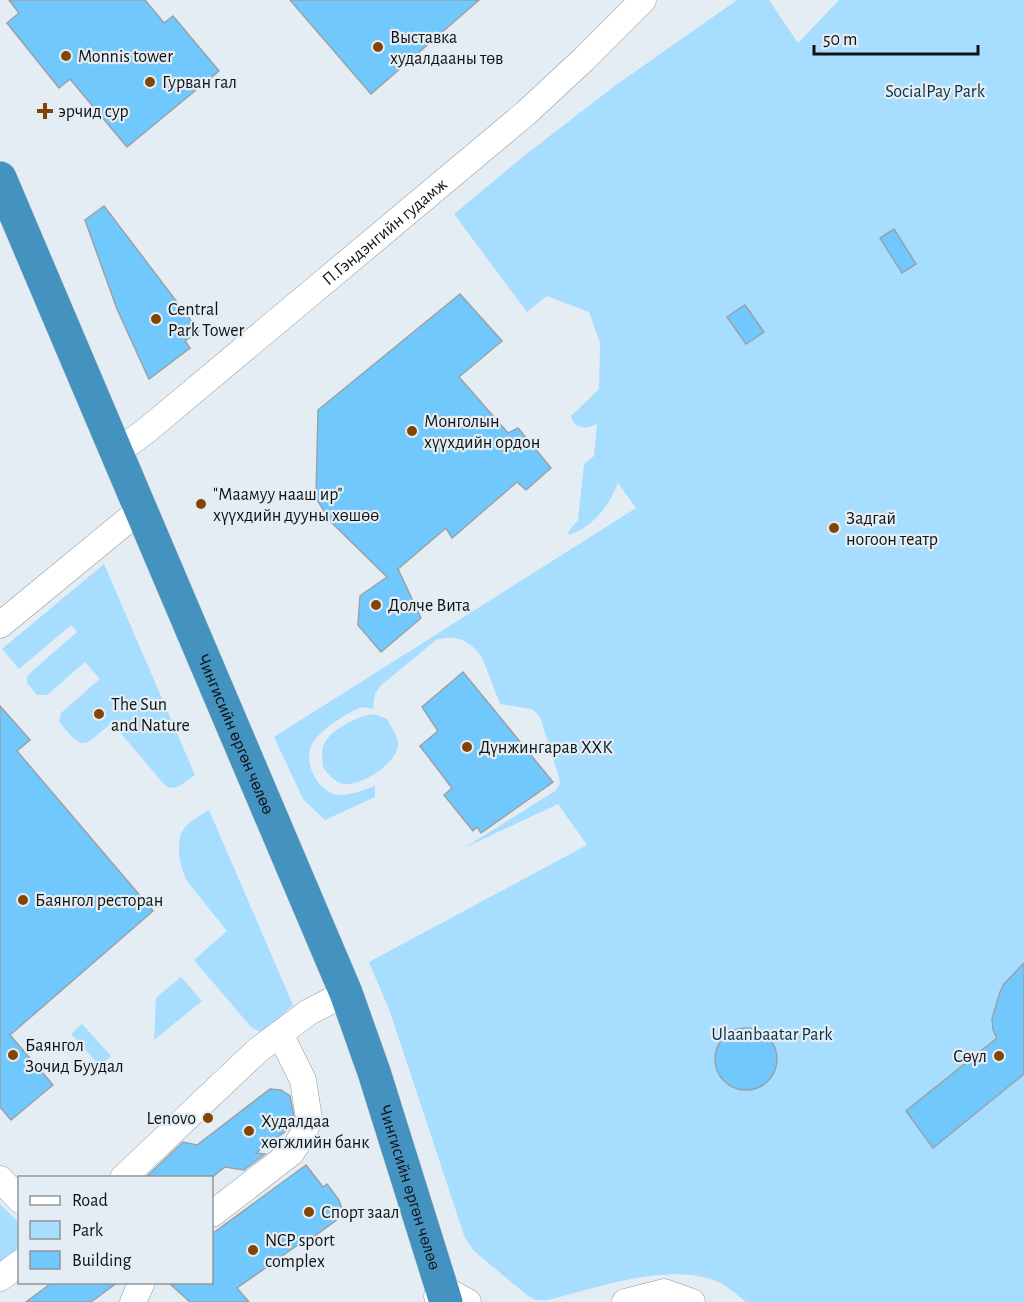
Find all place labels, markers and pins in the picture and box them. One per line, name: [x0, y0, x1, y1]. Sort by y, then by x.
place label: Выставка худалдааны төв: [390, 29, 503, 68]
marker: Выставка худалдааны төв: [371, 40, 385, 54]
place label: Monnis tower: [78, 48, 173, 66]
marker: Monnis tower: [59, 49, 73, 63]
place label: Гурван гал: [162, 74, 237, 92]
marker: Гурван гал: [143, 75, 157, 89]
marker: эрчид сур: [36, 102, 54, 120]
place label: эрчид сур: [58, 103, 129, 121]
place label: Central Park Tower: [168, 301, 244, 340]
marker: Central Park Tower: [149, 312, 163, 326]
place label: Монголын хүүхдийн ордон: [424, 413, 540, 452]
marker: Монголын хүүхдийн ордон: [405, 424, 419, 438]
place label: "Маамуу нааш ир" хүүхдийн дууны хөшөө: [213, 486, 379, 525]
marker: "Маамуу нааш ир" хүүхдийн дууны хөшөө: [194, 497, 208, 511]
place label: Задгай ногоон театр: [846, 510, 938, 549]
marker: Задгай ногоон театр: [827, 521, 841, 535]
place label: Долче Вита: [388, 597, 470, 615]
marker: Долче Вита: [369, 598, 383, 612]
place label: The Sun and Nature: [111, 696, 190, 735]
marker: The Sun and Nature: [92, 707, 106, 721]
place label: Дүнжингарав ХХК: [479, 739, 613, 757]
marker: Дүнжингарав ХХК: [460, 740, 474, 754]
place label: Баянгол ресторан: [35, 892, 163, 910]
marker: Баянгол ресторан: [16, 893, 30, 907]
place label: Баянгол Зочид Буудал: [25, 1037, 124, 1076]
marker: Баянгол Зочид Буудал: [6, 1048, 20, 1062]
place label: Сөүл: [953, 1048, 987, 1066]
marker: Сөүл: [992, 1049, 1006, 1063]
place label: Lenovo: [146, 1110, 196, 1128]
marker: Lenovo: [201, 1111, 215, 1125]
place label: Худалдаа хөгжлийн банк: [261, 1113, 370, 1152]
marker: Худалдаа хөгжлийн банк: [242, 1124, 256, 1138]
place label: Спорт заал: [321, 1204, 399, 1222]
marker: Спорт заал: [302, 1205, 316, 1219]
place label: NCP sport complex: [265, 1232, 335, 1271]
marker: NCP sport complex: [246, 1243, 260, 1257]

